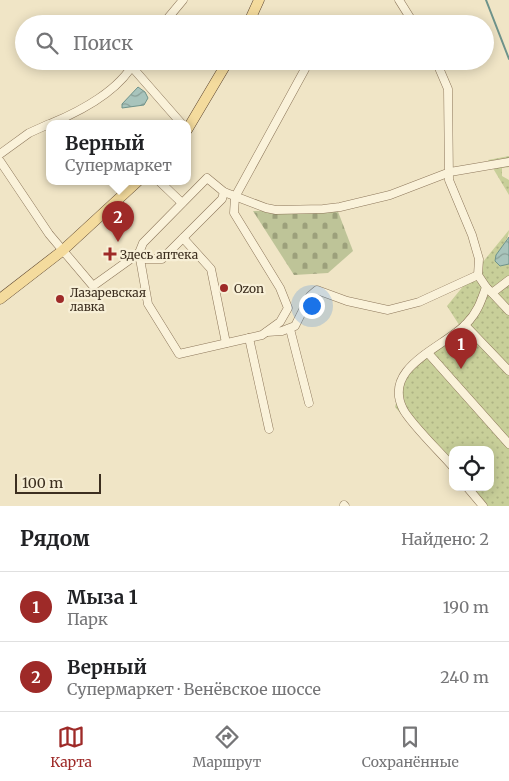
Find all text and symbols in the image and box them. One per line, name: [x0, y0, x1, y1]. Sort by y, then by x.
search box: [15, 15, 494, 70]
icon: search: [33, 29, 61, 57]
text: Поиск: [73, 31, 133, 55]
popup: [46, 120, 191, 185]
text: Верный: [65, 131, 145, 155]
text: Супермаркет: [65, 155, 172, 175]
pin: 2: [102, 201, 134, 242]
place label: Здесь аптека: [120, 247, 199, 262]
marker: Здесь аптека: [104, 248, 116, 260]
place label: Ozon: [234, 281, 264, 296]
marker: Ozon: [218, 282, 230, 294]
place label: Лазаревская лавка: [70, 285, 146, 314]
marker: Лазаревская лавка: [54, 293, 66, 305]
your location: [299, 293, 325, 319]
pin: 1: [445, 328, 477, 369]
map controls: [449, 446, 494, 491]
button: locate: [449, 446, 494, 491]
scale bar: [15, 471, 101, 494]
text: 100 m: [22, 474, 63, 492]
text: Рядом: [20, 525, 90, 552]
text: Найдено: 2: [401, 529, 489, 549]
text: Мыза 1: [67, 585, 138, 609]
text: 1: [32, 597, 40, 617]
text: 190 m: [443, 597, 489, 617]
text: Парк: [67, 609, 108, 629]
text: Верный: [67, 655, 147, 679]
text: 2: [31, 667, 41, 687]
text: 240 m: [440, 667, 489, 687]
text: Супермаркет · Венёвское шоссе: [67, 679, 321, 699]
tab: Карта: [50, 723, 92, 771]
tab: Маршрут: [193, 723, 261, 771]
tab: Сохранённые: [362, 723, 459, 771]

